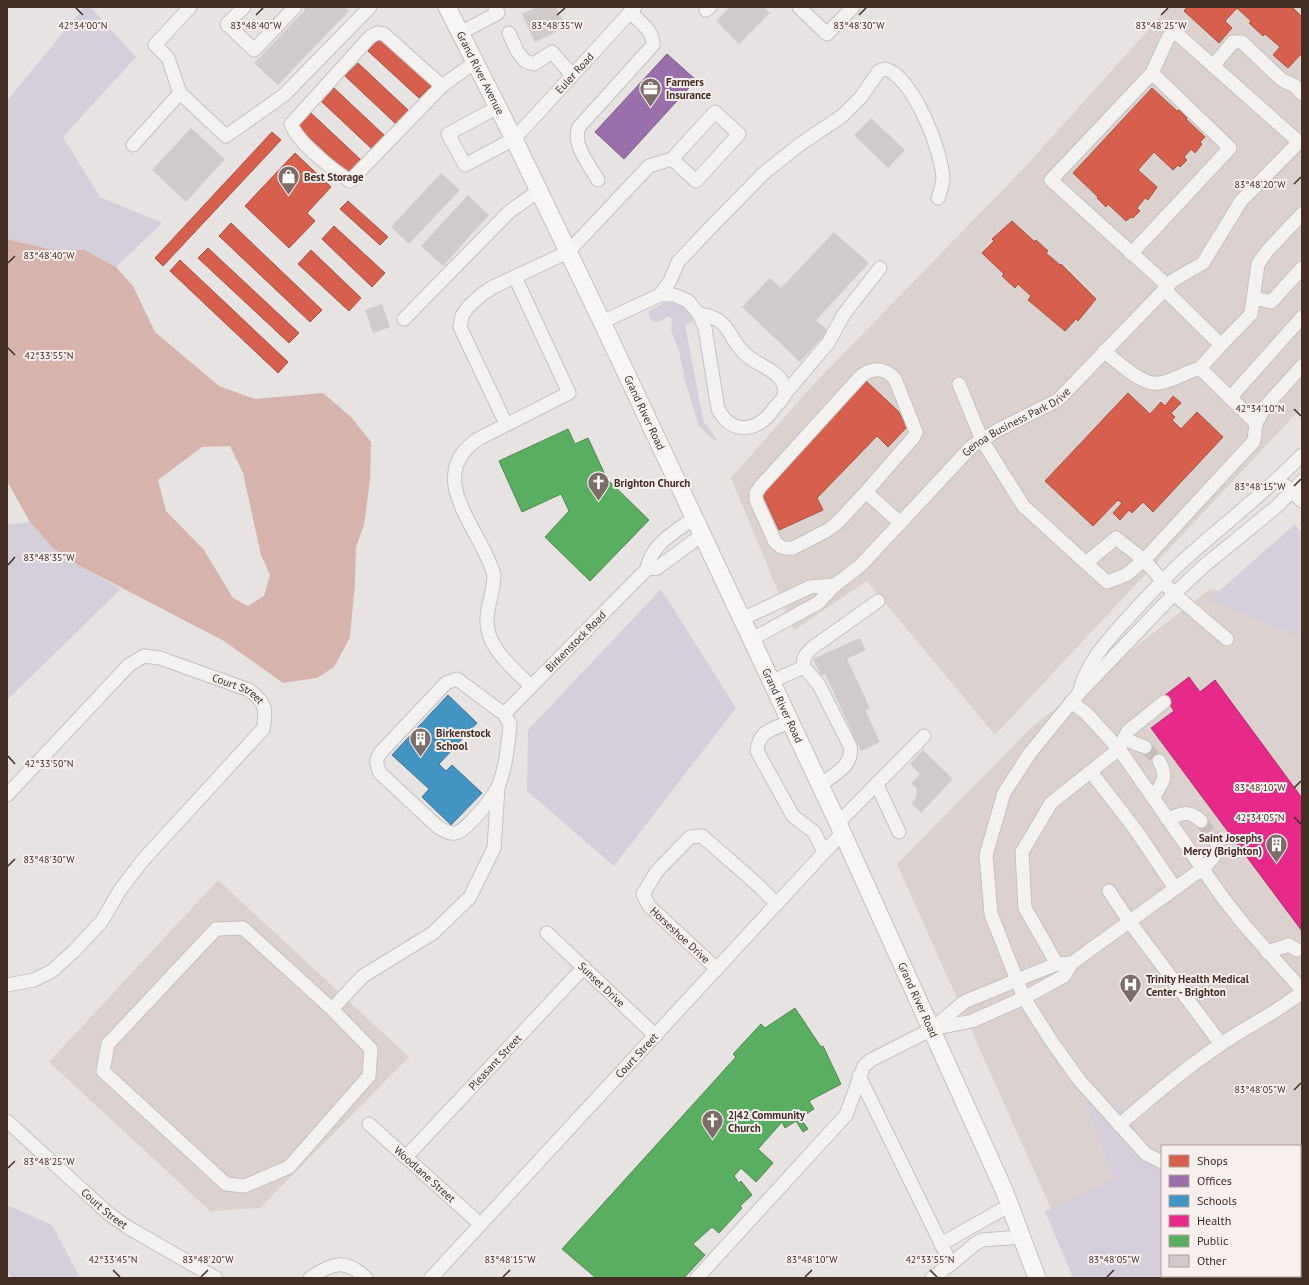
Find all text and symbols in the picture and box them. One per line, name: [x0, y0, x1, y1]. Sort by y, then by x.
text: 42°34'00"N: [58, 19, 108, 32]
text: 83°48'40"W: [230, 19, 282, 32]
text: 83°48'35"W: [531, 19, 583, 32]
text: 83°48'30"W: [833, 19, 885, 32]
text: 83°48'25"W: [1135, 19, 1187, 32]
street label: Grand River Avenue: [453, 29, 508, 117]
street label: Euler Road: [552, 50, 597, 97]
office icon: Farmers Insurance: [638, 75, 664, 108]
place label: Farmers Insurance: [666, 75, 712, 102]
shop icon: Best Storage: [275, 164, 301, 197]
place label: Best Storage: [304, 170, 364, 184]
text: 83°48'20"W: [1234, 178, 1286, 191]
text: 83°48'40"W: [23, 249, 75, 262]
text: 42°33'55"N: [24, 349, 74, 362]
street label: Grand River Road: [621, 373, 668, 452]
street label: Genoa Business Park Drive: [959, 384, 1074, 459]
text: 42°34'10"N: [1235, 402, 1285, 415]
church icon: Brighton Church: [585, 470, 611, 503]
place label: Brighton Church: [614, 476, 690, 490]
text: 83°48'15"W: [1234, 480, 1286, 493]
text: 83°48'35"W: [23, 551, 75, 564]
street label: Birkenstock Road: [542, 608, 609, 675]
street label: Grand River Road: [759, 666, 806, 745]
street label: Court Street: [210, 670, 268, 707]
building icon: Birkenstock School: [407, 726, 433, 759]
place label: Birkenstock School: [436, 726, 491, 753]
text: 42°33'50"N: [24, 757, 74, 770]
text: 83°48'10"W: [1234, 781, 1286, 794]
text: 42°34'05"N: [1235, 811, 1285, 824]
place label: Saint Josephs Mercy (Brighton): [1183, 831, 1262, 858]
building icon: Saint Josephs Mercy (Brighton): [1264, 831, 1290, 864]
text: 83°48'30"W: [23, 853, 75, 866]
street label: Horseshoe Drive: [647, 904, 713, 967]
street label: Sunset Drive: [575, 959, 628, 1010]
street label: Grand River Road: [895, 960, 941, 1040]
hospital icon: Trinity Health Medical Center - Brighton: [1118, 972, 1144, 1005]
place label: Trinity Health Medical Center - Brighton: [1146, 972, 1250, 999]
street label: Court Street: [612, 1030, 661, 1081]
street label: Pleasant Street: [465, 1031, 525, 1093]
text: 83°48'05"W: [1234, 1083, 1286, 1096]
church icon: 2|42 Community Church: [700, 1108, 726, 1141]
place label: 2|42 Community Church: [728, 1108, 806, 1135]
street label: Woodlane Street: [391, 1143, 458, 1206]
legend: [1161, 1145, 1301, 1277]
text: Shops: [1197, 1153, 1228, 1168]
text: 83°48'25"W: [23, 1155, 75, 1168]
text: Offices: [1197, 1173, 1232, 1188]
street label: Court Street: [78, 1185, 131, 1232]
text: Schools: [1197, 1193, 1237, 1208]
text: Health: [1197, 1213, 1231, 1228]
text: Public: [1197, 1233, 1229, 1248]
text: 42°33'45"N: [88, 1253, 138, 1266]
text: 83°48'20"W: [182, 1253, 234, 1266]
text: 83°48'15"W: [484, 1253, 536, 1266]
text: 83°48'10"W: [786, 1253, 838, 1266]
text: 42°33'55"N: [905, 1253, 955, 1266]
text: 83°48'05"W: [1088, 1253, 1140, 1266]
text: Other: [1197, 1253, 1226, 1268]

